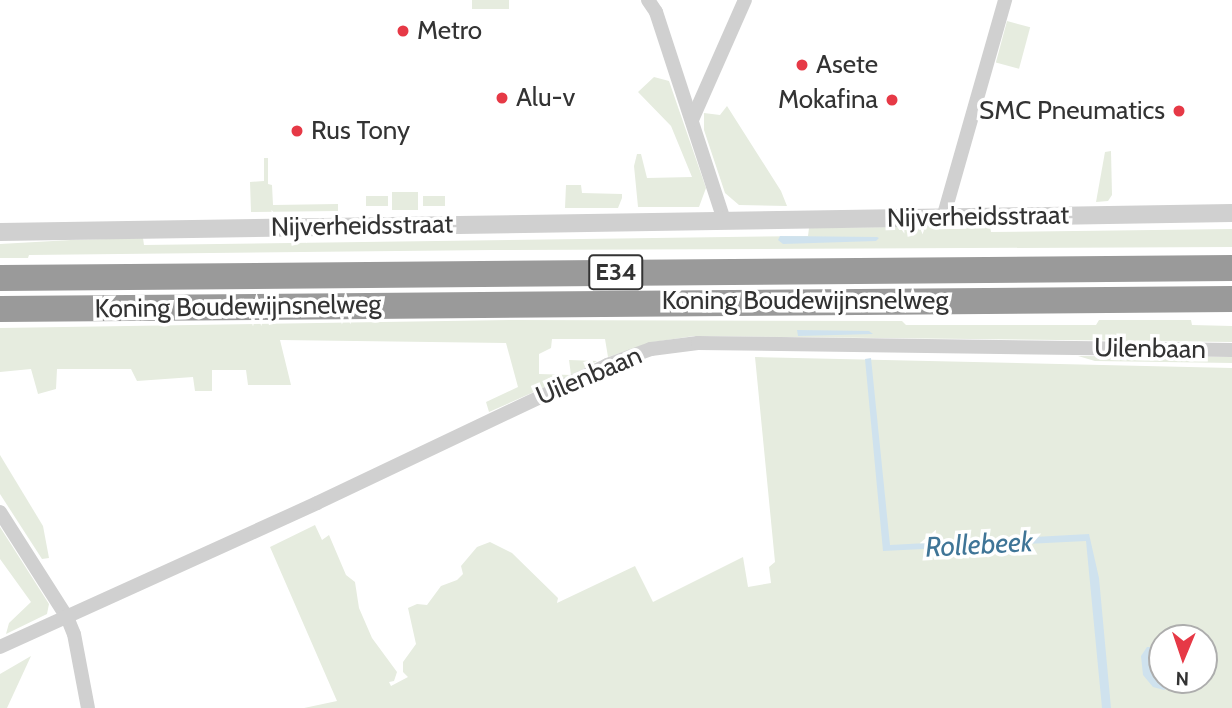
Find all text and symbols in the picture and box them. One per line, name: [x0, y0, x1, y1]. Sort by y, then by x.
place label: Metro: [417, 15, 482, 47]
marker: Metro: [395, 23, 411, 39]
place label: Asete: [816, 49, 878, 81]
marker: Asete: [794, 57, 810, 73]
place label: Alu-v: [516, 82, 575, 114]
place label: Mokafina: [778, 84, 878, 116]
marker: Alu-v: [494, 90, 510, 106]
marker: Mokafina: [884, 92, 900, 108]
place label: SMC Pneumatics: [979, 95, 1165, 127]
marker: SMC Pneumatics: [1171, 103, 1187, 119]
place label: Rus Tony: [311, 115, 410, 147]
marker: Rus Tony: [289, 123, 305, 139]
street label: Nijverheidsstraat: [887, 200, 1069, 234]
street label: Nijverheidsstraat: [271, 209, 453, 243]
road number: E34: [588, 251, 644, 292]
street label: Koning Boudewijnsnelweg: [662, 285, 948, 317]
street label: Koning Boudewijnsnelweg: [94, 289, 382, 325]
street label: Uilenbaan: [1094, 332, 1206, 366]
street label: Uilenbaan: [531, 340, 647, 412]
water label: Rollebeek: [924, 524, 1034, 564]
north arrow: [1148, 624, 1218, 694]
text: N: [1175, 667, 1189, 690]

